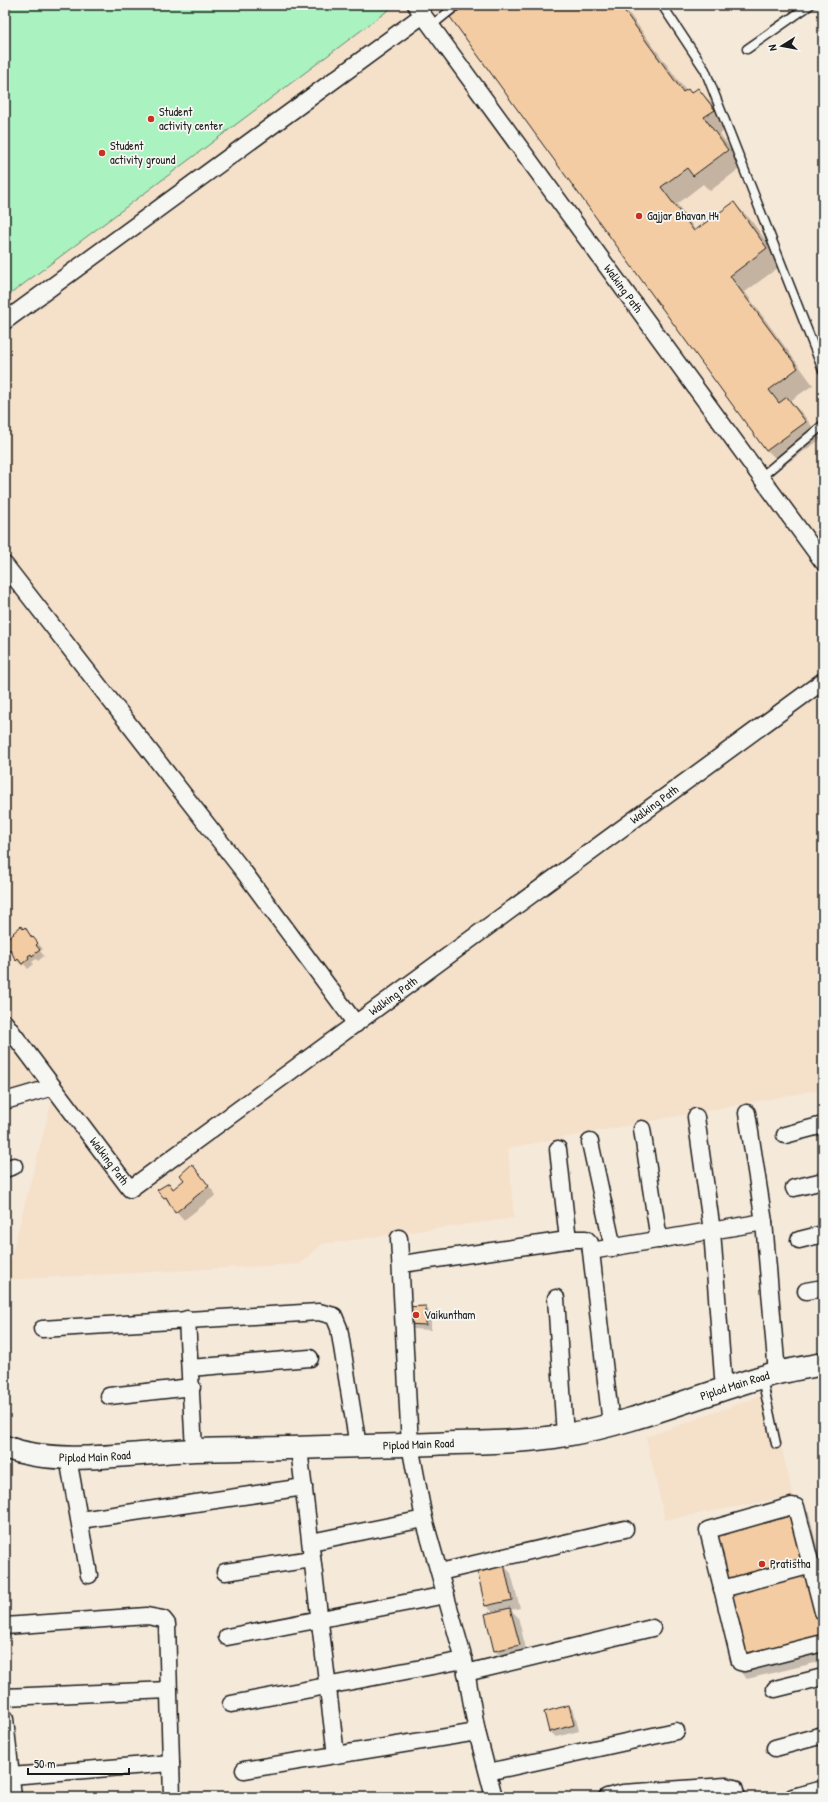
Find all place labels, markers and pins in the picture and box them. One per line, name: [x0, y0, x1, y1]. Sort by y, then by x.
place label: Student activity center: [159, 103, 223, 134]
marker: Student activity center: [146, 114, 156, 124]
place label: Student activity ground: [110, 137, 176, 168]
marker: Student activity ground: [97, 148, 107, 158]
place label: Gajjar Bhavan H4: [647, 207, 719, 224]
marker: Gajjar Bhavan H4: [634, 211, 644, 221]
place label: Vaikuntham: [424, 1306, 475, 1323]
marker: Vaikuntham: [411, 1310, 421, 1320]
place label: Pratistha: [770, 1555, 811, 1572]
marker: Pratistha: [757, 1559, 767, 1569]

